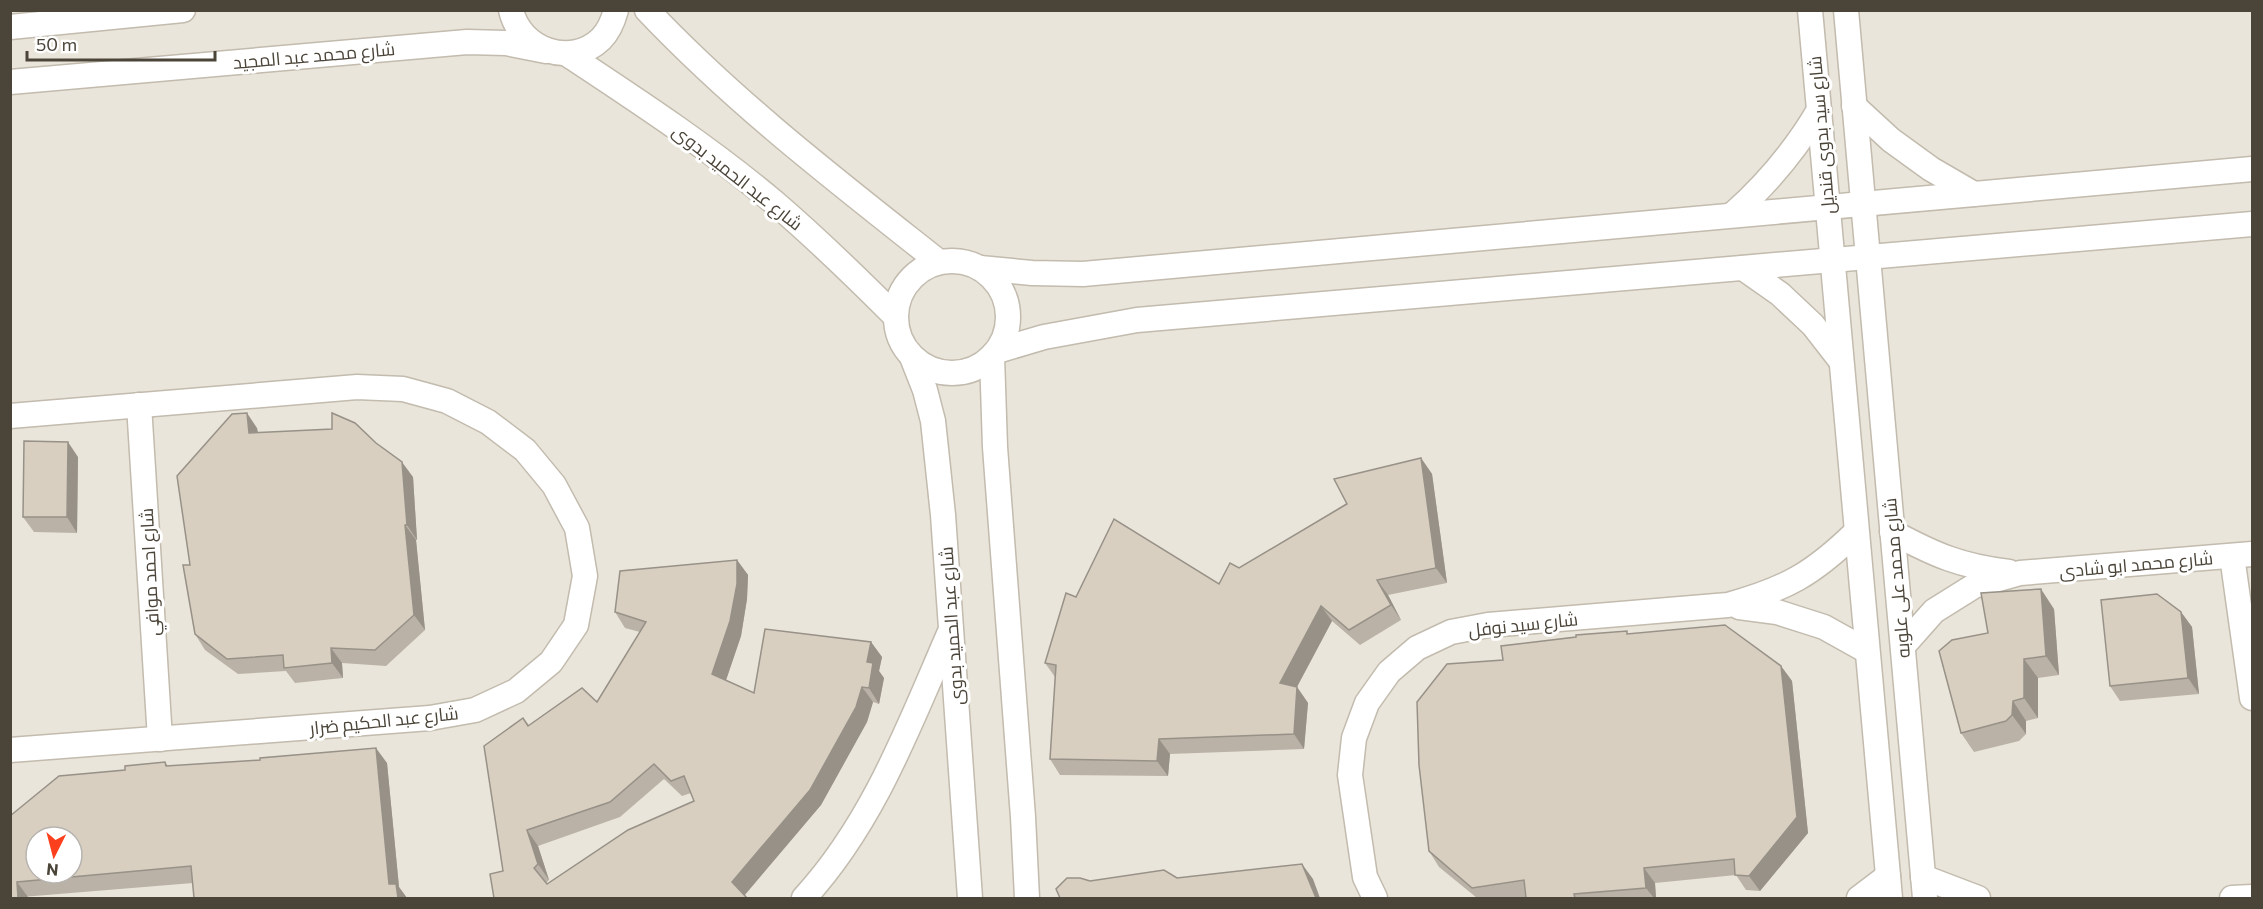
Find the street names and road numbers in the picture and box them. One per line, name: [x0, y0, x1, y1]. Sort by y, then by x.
street label: شارع محمد عبد المجيد: [232, 37, 396, 75]
street label: شارع سيد بدوى قنديل: [1803, 55, 1841, 215]
street label: شارع عبد الحميد بدوى: [667, 119, 807, 236]
street label: شارع محمد على علوبه: [1878, 497, 1916, 659]
street label: شارع احمد موافي: [135, 507, 167, 637]
street label: شارع عبد الحميد بدوى: [934, 546, 970, 706]
street label: شارع محمد ابو شادى: [2058, 546, 2214, 584]
street label: شارع سيد نوفل: [1467, 607, 1579, 643]
street label: شارع عبد الحكيم ضرار: [307, 701, 460, 741]

